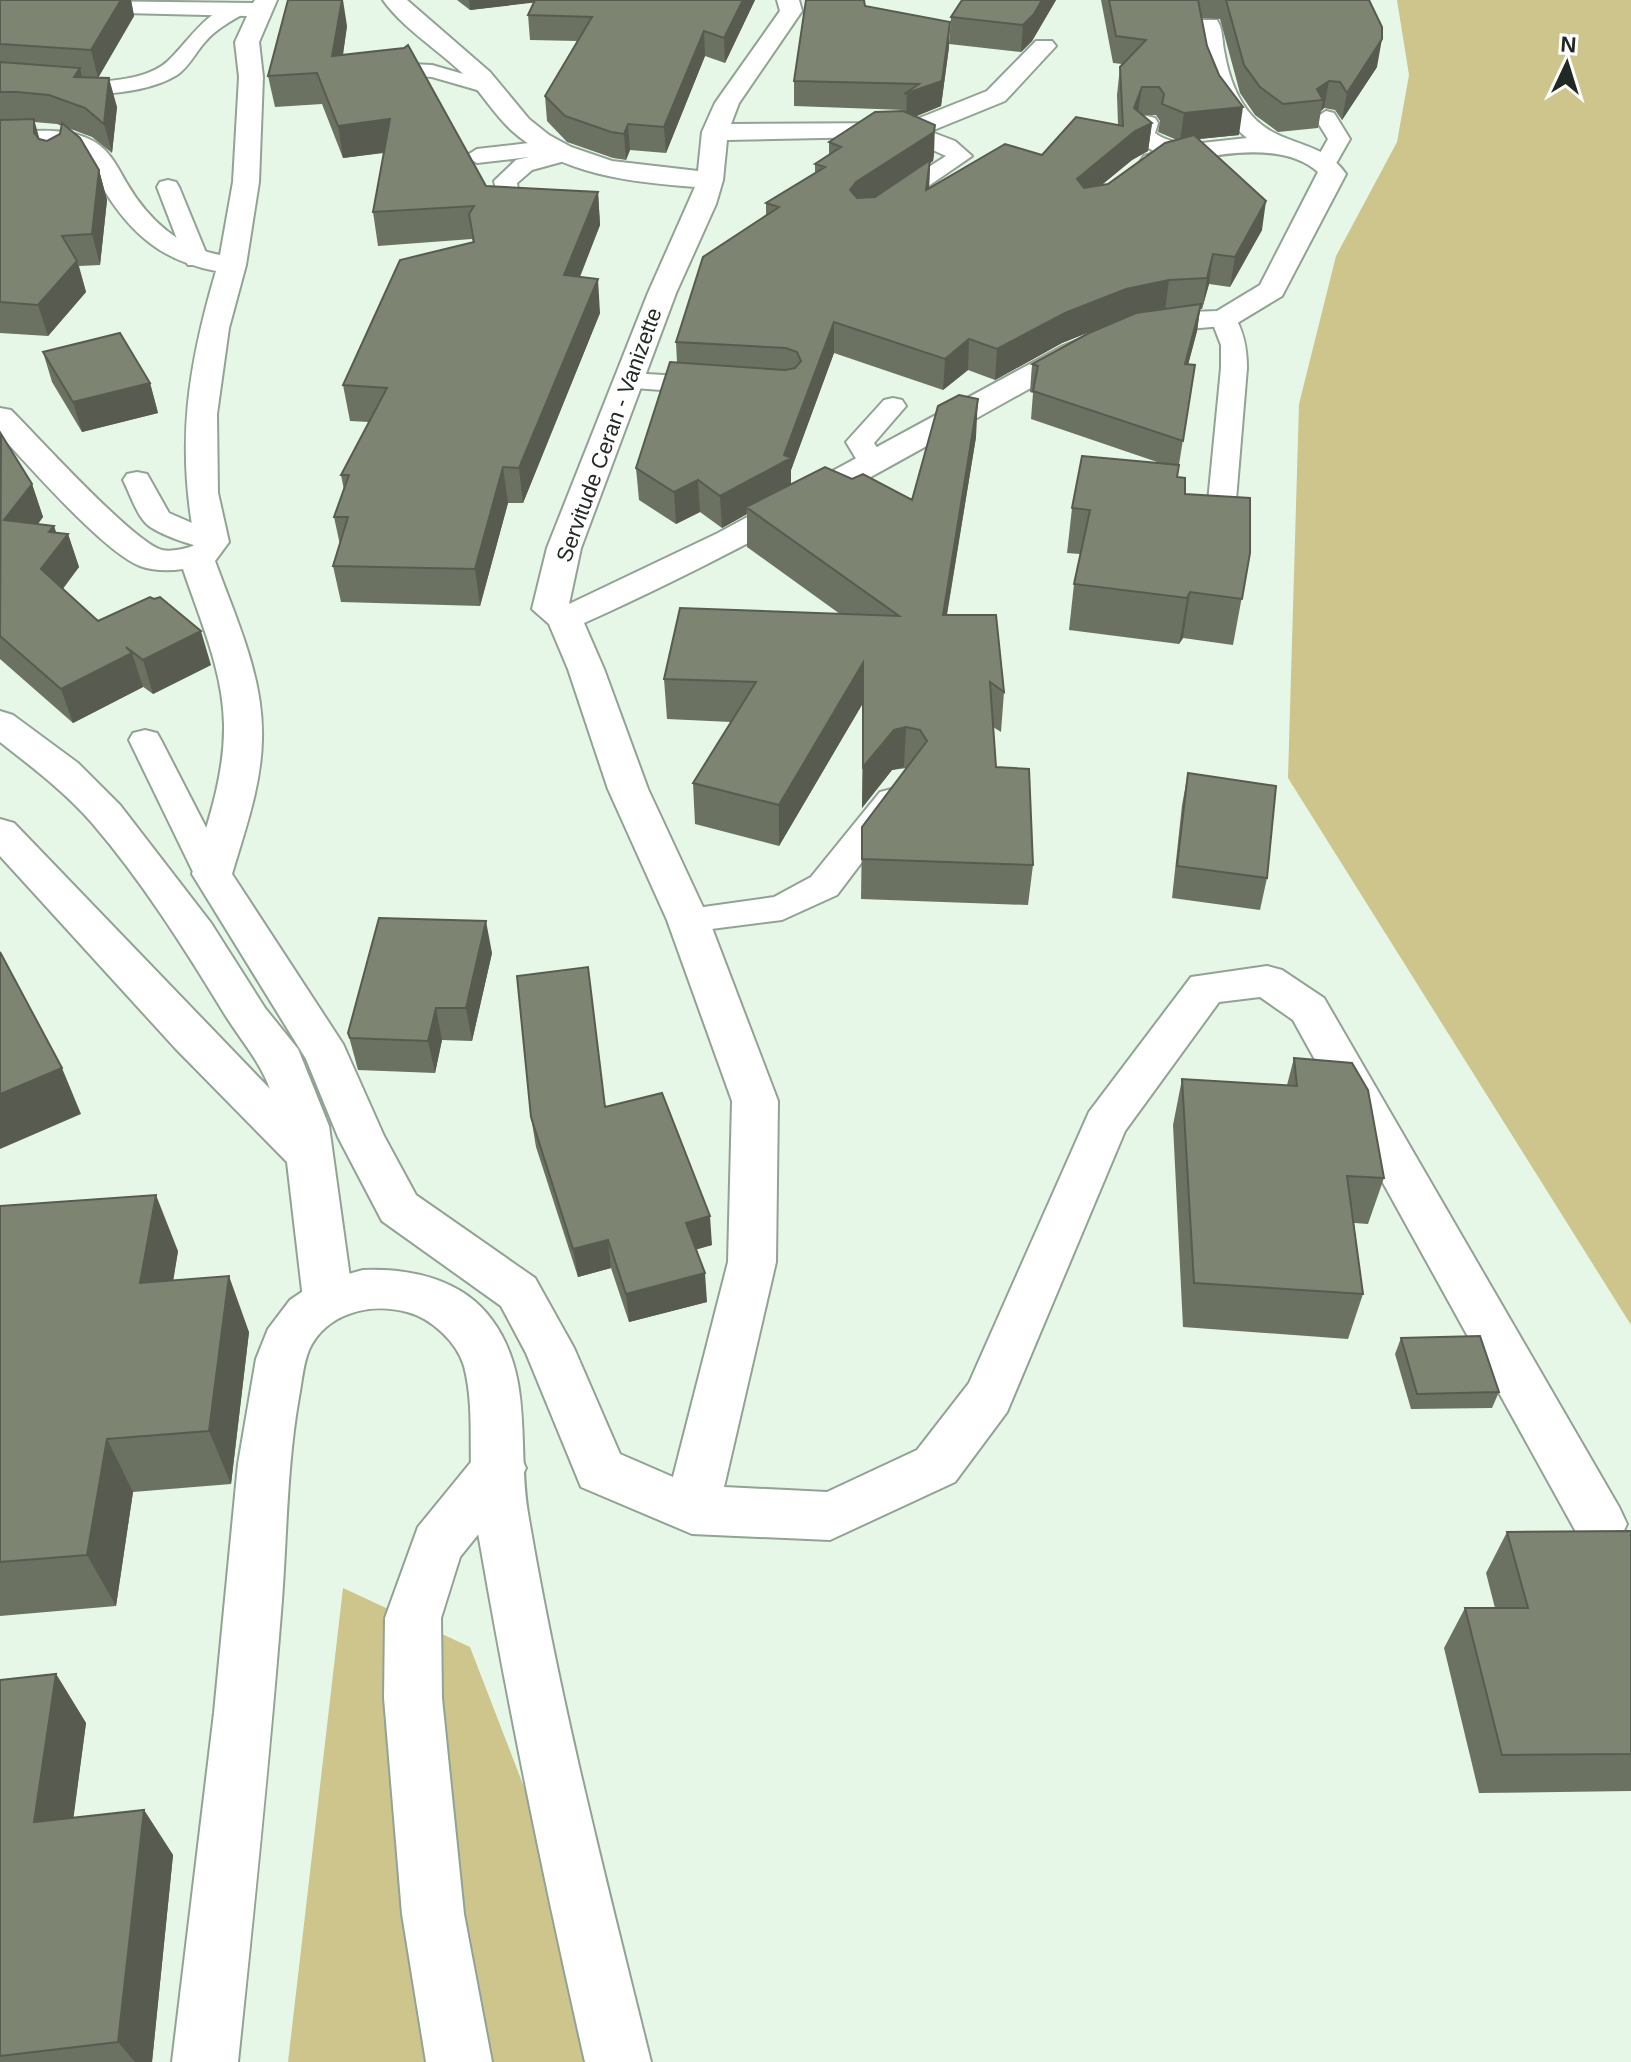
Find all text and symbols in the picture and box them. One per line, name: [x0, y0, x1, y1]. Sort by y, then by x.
north arrow: [1527, 24, 1607, 104]
text: N: [1560, 32, 1577, 58]
street label: Servitude Ceran - Vanizette: [551, 305, 667, 565]

